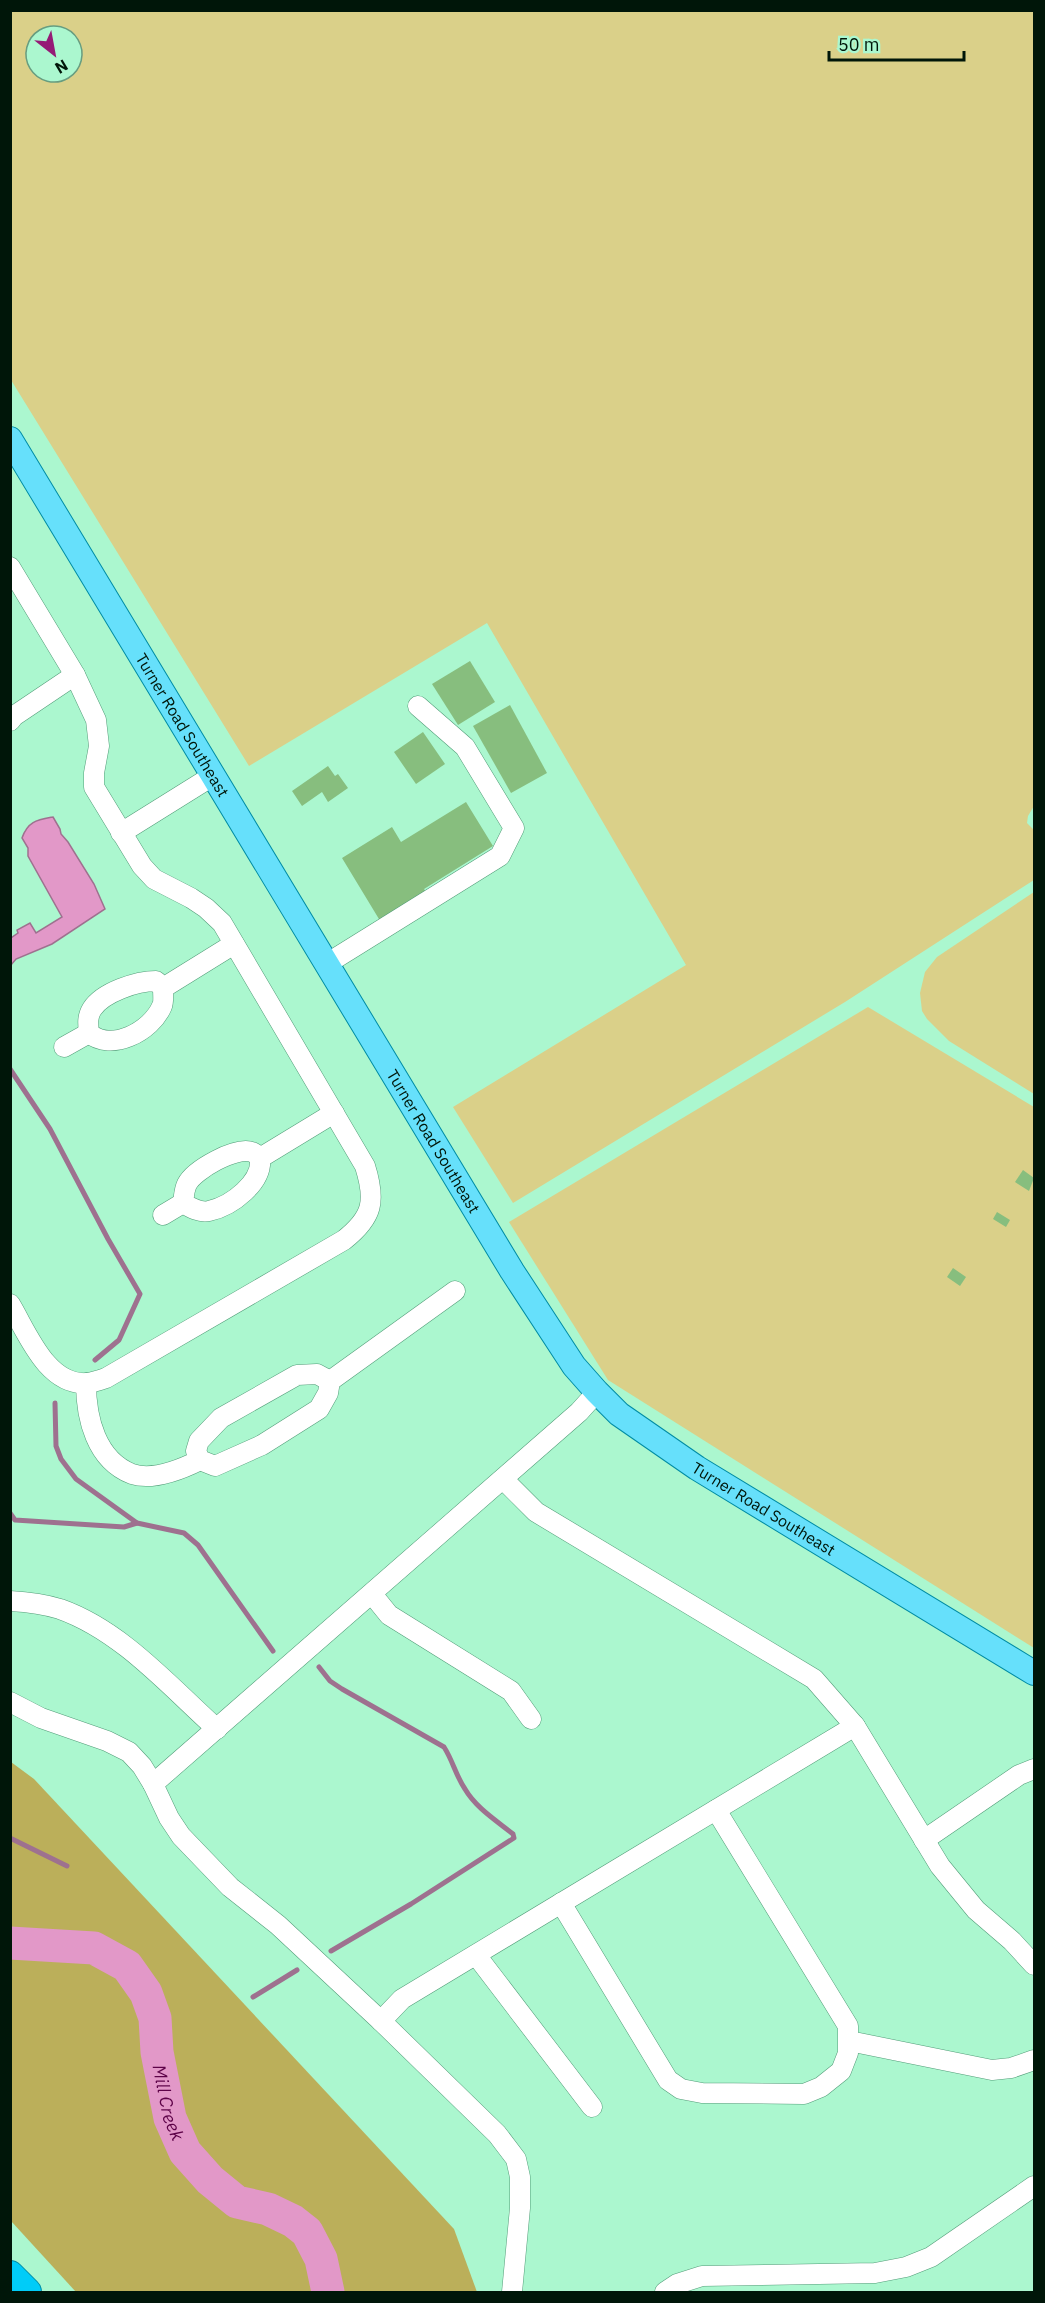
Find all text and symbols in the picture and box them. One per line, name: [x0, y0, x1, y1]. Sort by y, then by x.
north arrow: [24, 24, 84, 84]
scale bar: [829, 24, 964, 62]
text: 50 m: [838, 33, 880, 56]
text: N: [52, 55, 72, 78]
street label: Turner Road Southeast: [132, 650, 234, 800]
street label: Turner Road Southeast: [383, 1066, 485, 1217]
street label: Turner Road Southeast: [688, 1457, 839, 1560]
water label: Mill Creek: [148, 2062, 190, 2144]

